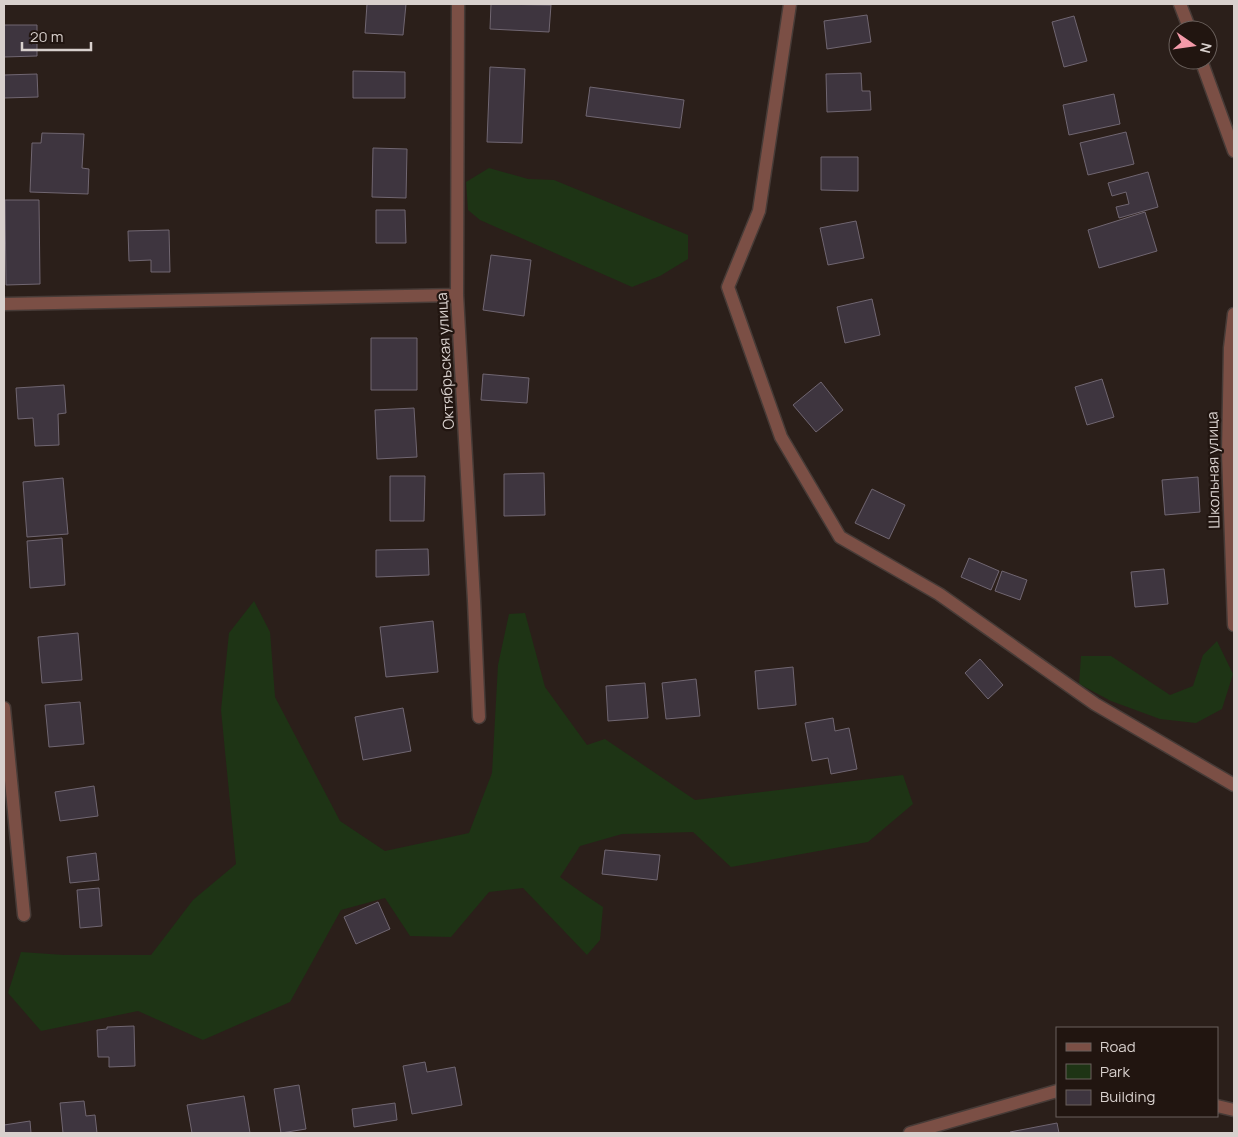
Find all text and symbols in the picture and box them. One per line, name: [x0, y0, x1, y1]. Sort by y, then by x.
scale bar: [22, 20, 91, 52]
north arrow: [1168, 20, 1218, 70]
text: 20 m: [30, 26, 63, 47]
text: N: [1196, 41, 1217, 55]
street label: Октябрьская улица: [431, 292, 459, 430]
street label: Школьная улица: [1201, 411, 1225, 529]
legend: [1056, 1027, 1218, 1117]
text: Road: [1100, 1036, 1136, 1057]
text: Park: [1100, 1061, 1130, 1082]
text: Building: [1100, 1086, 1155, 1107]

